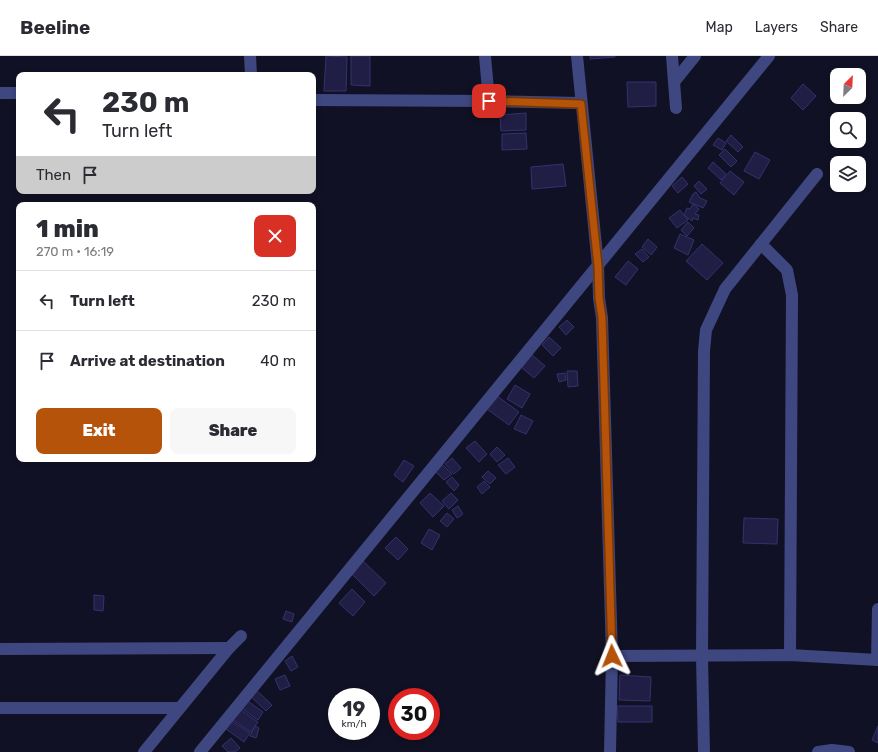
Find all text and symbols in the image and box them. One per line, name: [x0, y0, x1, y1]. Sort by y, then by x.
text: Beeline: [20, 16, 90, 39]
text: Map: [706, 19, 733, 36]
text: Layers: [755, 19, 798, 36]
text: Share: [820, 19, 858, 36]
north arrow: [830, 68, 866, 104]
map controls: [830, 68, 866, 192]
pin: [472, 84, 506, 118]
text: 230 m: [102, 86, 189, 119]
icon: left: [36, 88, 88, 140]
icon: arrive: [478, 90, 500, 112]
button: search: [830, 112, 866, 148]
text: Turn left: [102, 120, 172, 142]
button: layers: [830, 156, 866, 192]
icon: arrive: [79, 164, 101, 186]
text: Then: [36, 166, 71, 184]
text: 1 min: [36, 215, 99, 243]
button: close: [254, 215, 296, 257]
text: 270 m · 16:19: [36, 244, 114, 259]
icon: left: [36, 290, 58, 312]
text: Turn left: [70, 292, 135, 310]
text: 230 m: [252, 292, 296, 310]
icon: arrive: [36, 350, 58, 372]
text: Arrive at destination: [70, 352, 225, 370]
text: 40 m: [260, 352, 296, 370]
button: Exit: [36, 408, 162, 454]
button: Share: [170, 408, 296, 454]
position arrow: [591, 635, 633, 677]
speed limit sign: 30: [388, 688, 440, 740]
text: 19: [343, 697, 365, 721]
text: km/h: [342, 718, 366, 730]

